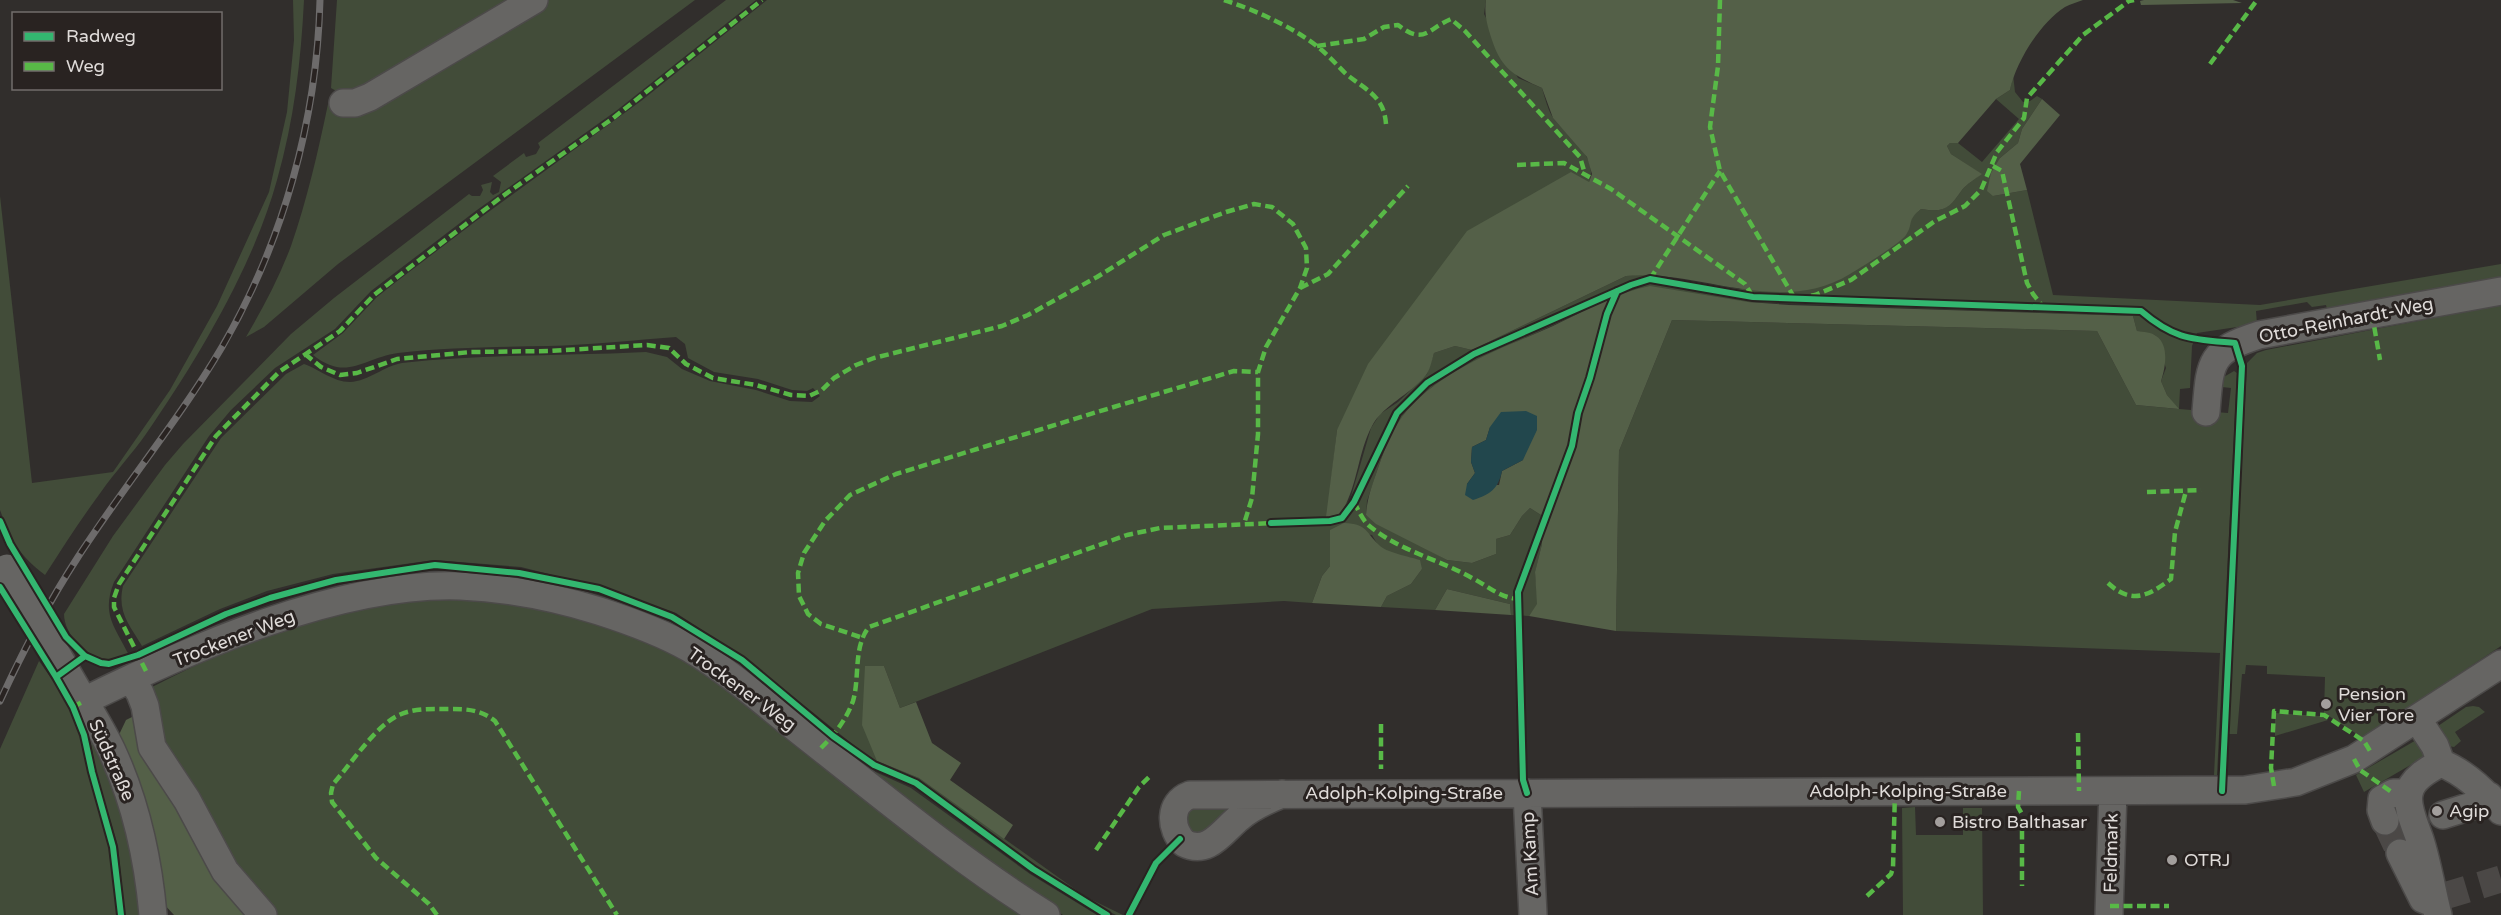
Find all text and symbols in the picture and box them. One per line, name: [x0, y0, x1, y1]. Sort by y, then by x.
legend: [12, 12, 222, 90]
text: Radweg: [66, 25, 136, 47]
text: Weg: [66, 55, 105, 77]
street label: Otto-Reinhardt-Weg: [2257, 292, 2435, 348]
street label: Trockener Weg: [170, 605, 298, 671]
street label: Trockener Weg: [684, 642, 800, 736]
place label: Pension Vier Tore: [2338, 683, 2414, 726]
marker: Pension Vier Tore: [2319, 697, 2333, 711]
street label: Südstraße: [84, 716, 140, 804]
street label: Adolph-Kolping-Straße: [1809, 780, 2007, 802]
street label: Adolph-Kolping-Straße: [1305, 782, 1503, 804]
place label: Agip: [2449, 800, 2489, 822]
marker: Agip: [2430, 804, 2444, 818]
street label: Am Kamp: [1517, 811, 1543, 897]
place label: Bistro Balthasar: [1952, 811, 2087, 833]
street label: Feldmark: [2099, 813, 2123, 893]
marker: Bistro Balthasar: [1933, 815, 1947, 829]
place label: OTRJ: [2184, 849, 2230, 871]
marker: OTRJ: [2165, 853, 2179, 867]

